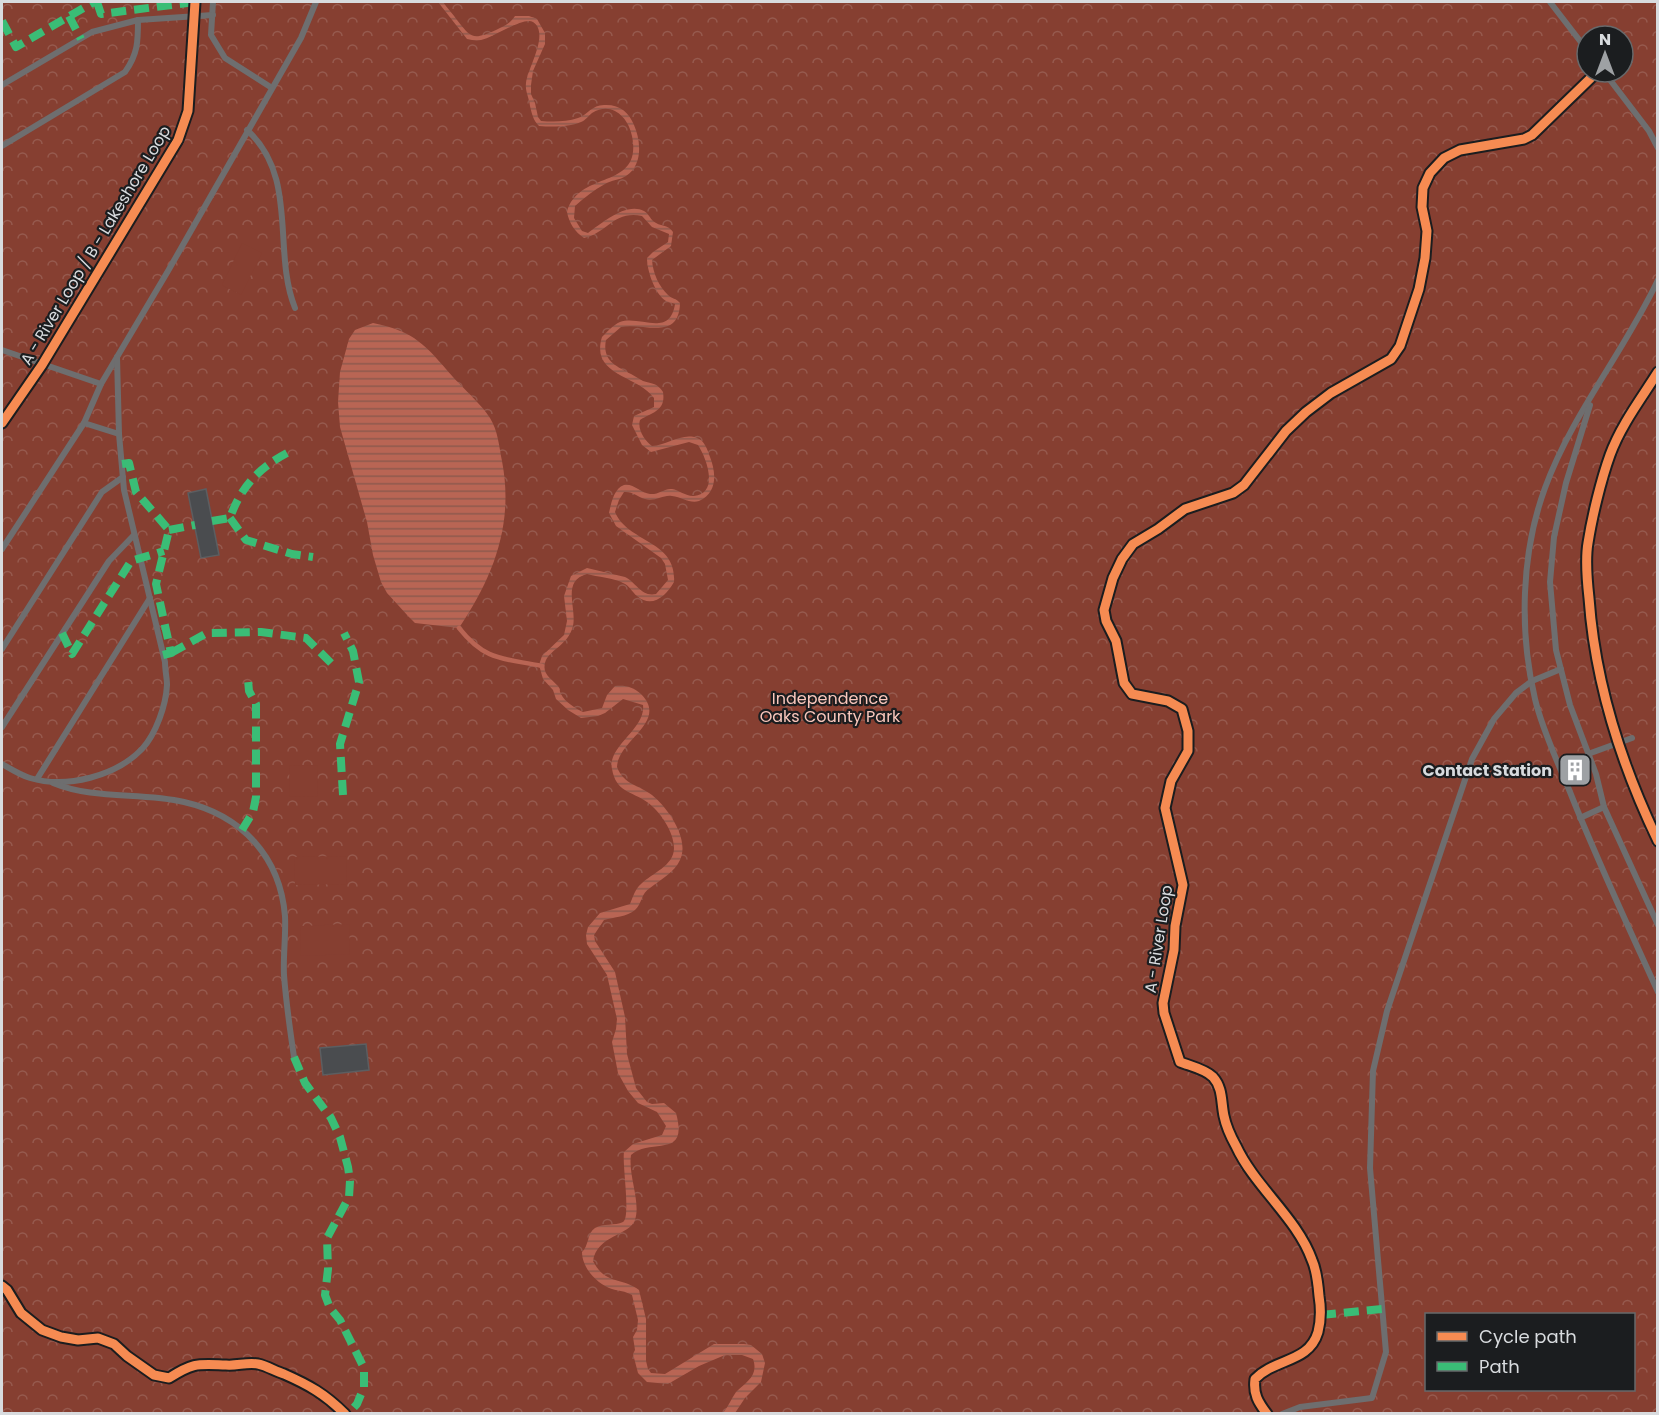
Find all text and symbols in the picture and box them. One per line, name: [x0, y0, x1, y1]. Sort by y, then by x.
north arrow: [1575, 24, 1635, 84]
text: N: [1599, 28, 1611, 51]
street label: A - River Loop / B - Lakeshore Loop: [15, 121, 176, 369]
park label: Independence Oaks County Park: [760, 687, 901, 728]
building icon: Contact Station: [1557, 752, 1593, 788]
place label: Contact Station: [1423, 759, 1552, 782]
street label: A - River Loop: [1139, 883, 1178, 995]
legend: [1425, 1313, 1635, 1391]
text: Cycle path: [1479, 1324, 1577, 1349]
text: Path: [1479, 1354, 1520, 1379]

